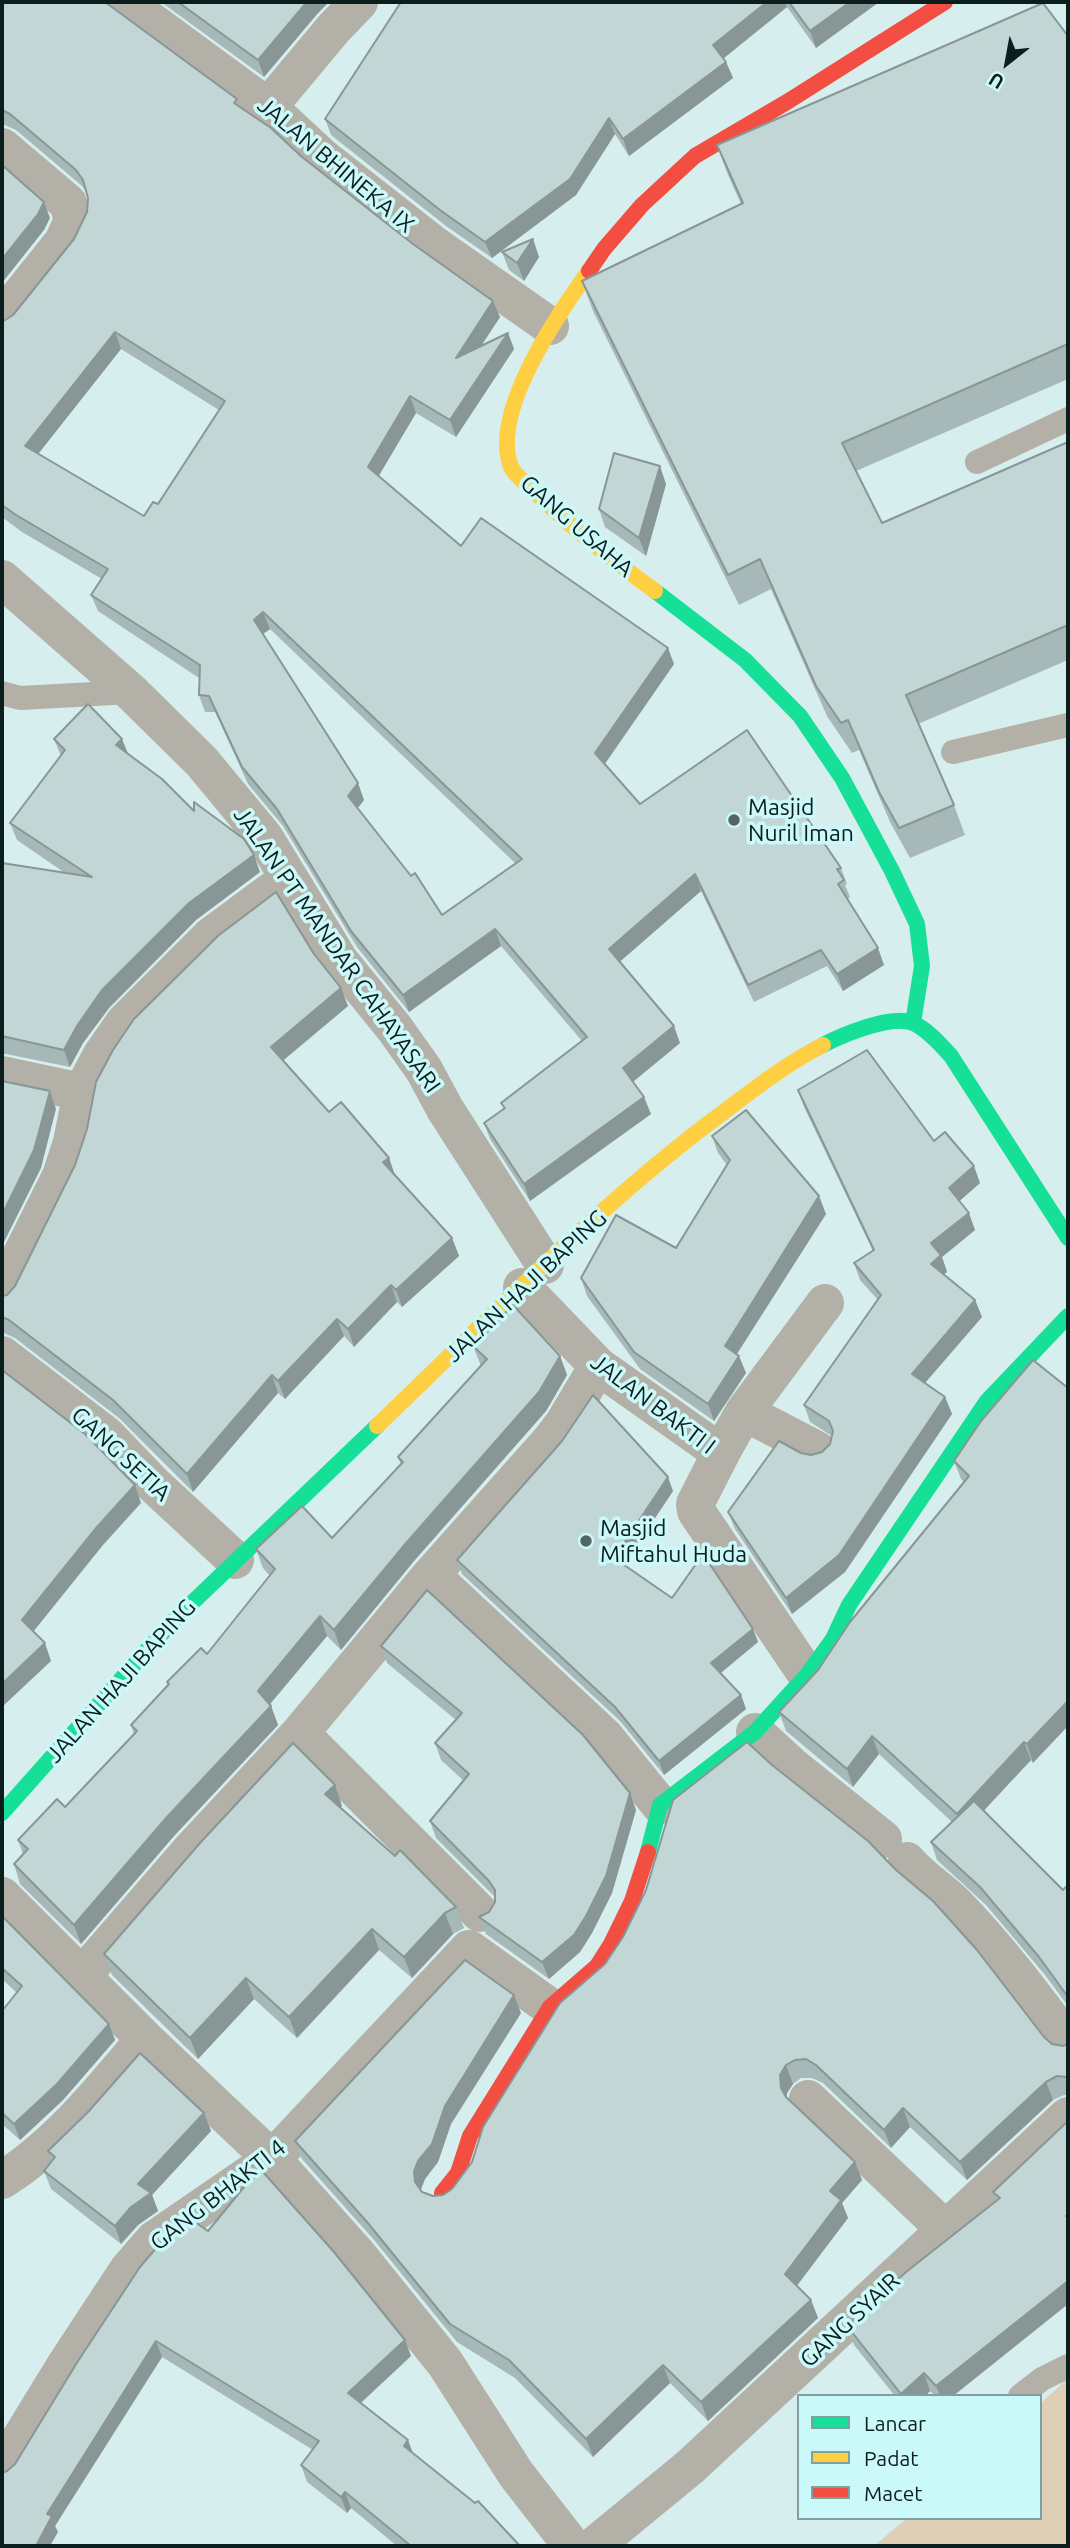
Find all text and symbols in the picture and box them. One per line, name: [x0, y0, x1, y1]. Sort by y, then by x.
north arrow: [972, 28, 1042, 98]
text: U: [985, 68, 1008, 94]
street label: JALAN BHINEKA IX: [252, 91, 420, 239]
street label: GANG USAHA: [515, 469, 639, 583]
place label: Masjid Nuril Iman: [748, 793, 854, 847]
street label: JALAN PT MANDAR CAHAYASARI: [228, 802, 446, 1098]
marker: Masjid Nuril Iman: [726, 812, 742, 828]
street label: JALAN HAJI BAPING: [440, 1204, 612, 1368]
street label: JALAN BAKTI I: [585, 1348, 721, 1460]
street label: GANG SETIA: [66, 1401, 176, 1507]
place label: Masjid Miftahul Huda: [600, 1514, 747, 1568]
marker: Masjid Miftahul Huda: [578, 1533, 594, 1549]
street label: JALAN HAJI BAPING: [40, 1594, 202, 1768]
street label: GANG BHAKTI 4: [145, 2134, 291, 2256]
street label: GANG SYAIR: [794, 2267, 906, 2373]
legend: [797, 2394, 1042, 2520]
text: Lancar: [864, 2411, 926, 2435]
text: Padat: [864, 2446, 919, 2470]
text: Macet: [864, 2481, 923, 2505]

